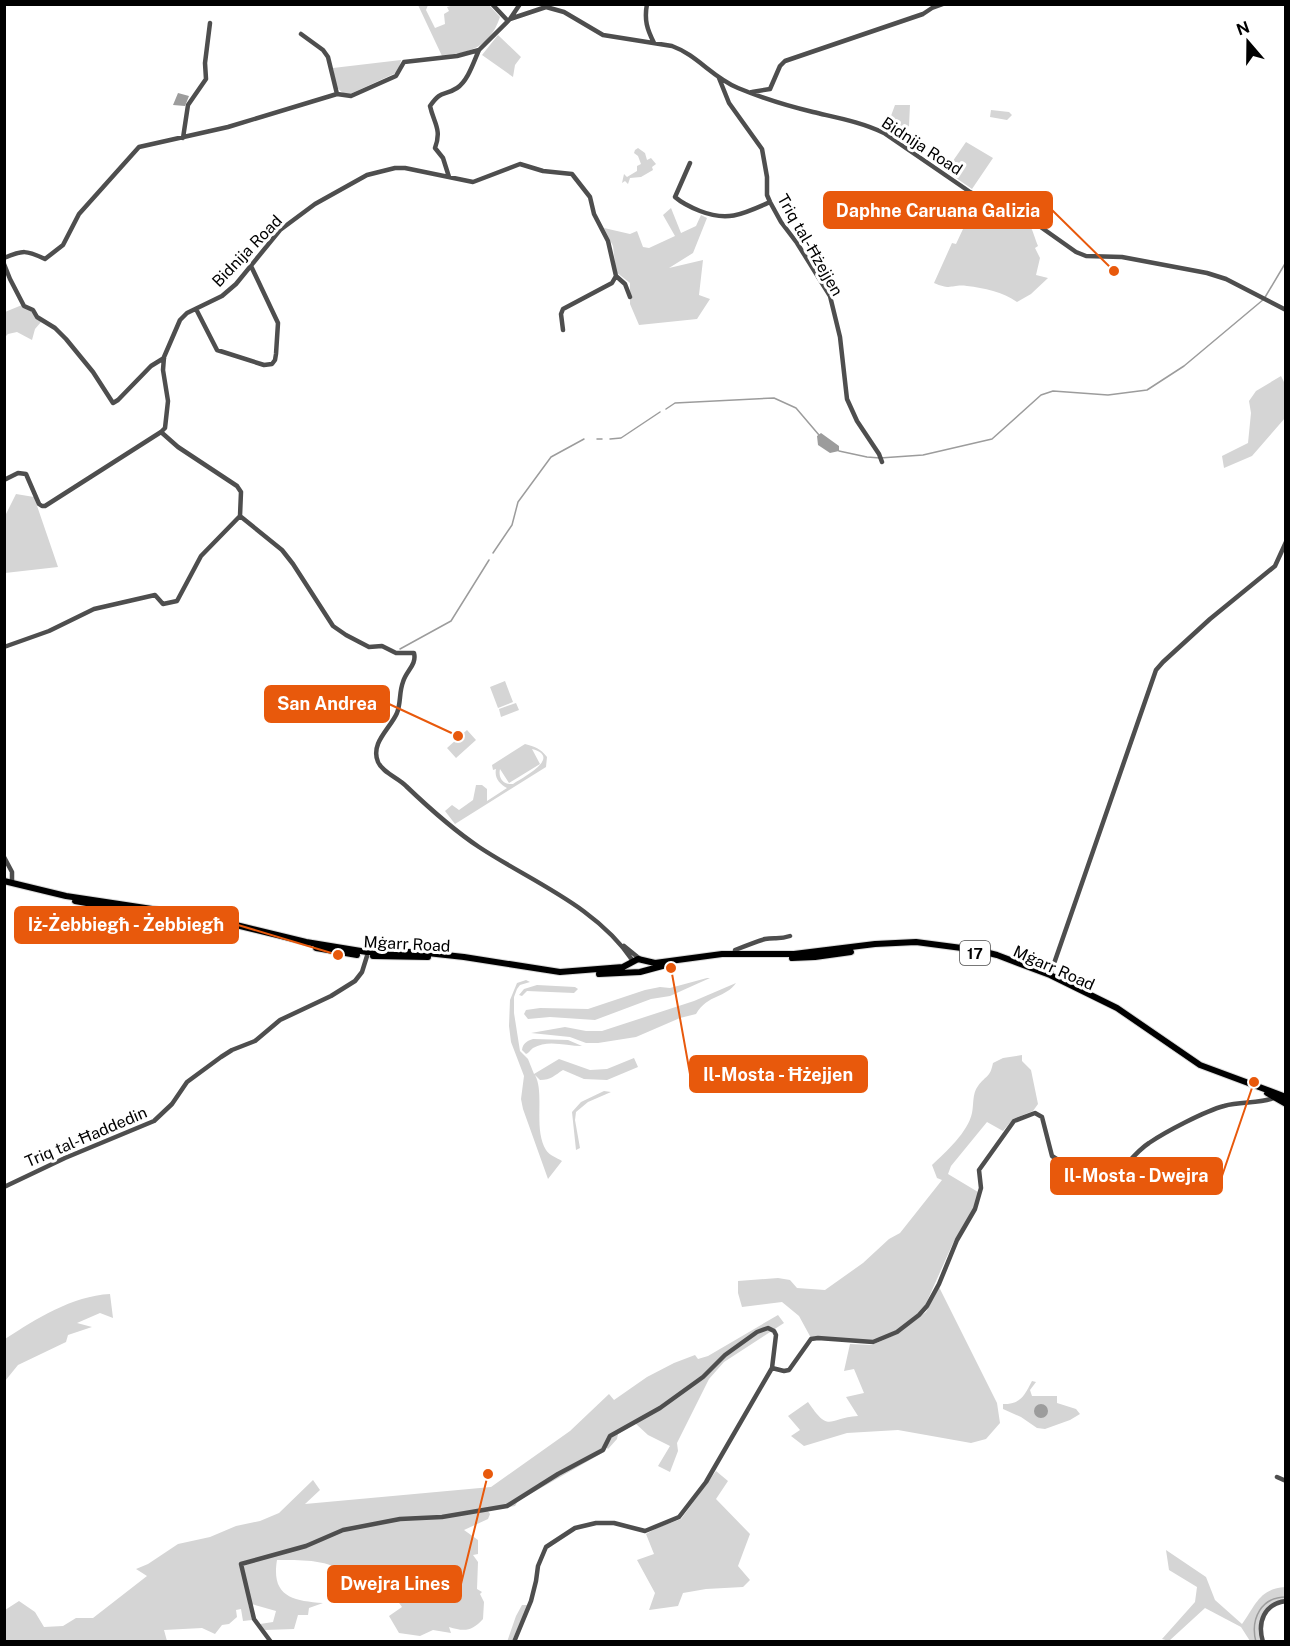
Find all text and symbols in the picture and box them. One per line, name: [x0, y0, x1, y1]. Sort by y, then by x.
north arrow: [1218, 12, 1278, 72]
text: N: [1234, 17, 1252, 39]
street label: Bidnija Road: [878, 113, 966, 179]
street label: Triq tal-Ħżejjen: [773, 191, 847, 299]
callout: Daphne Caruana Galizia: [824, 192, 1052, 228]
text: Daphne Caruana Galizia: [836, 200, 1040, 221]
street label: Bidnija Road: [208, 211, 286, 291]
callout: San Andrea: [265, 686, 389, 722]
text: San Andrea: [277, 693, 377, 714]
callout: Iż-Żebbiegħ - Żebbiegħ: [15, 907, 238, 943]
text: Iż-Żebbiegħ - Żebbiegħ: [28, 913, 224, 935]
street label: Mġarr Road: [363, 932, 451, 956]
road number: 17: [960, 941, 990, 965]
street label: Mġarr Road: [1010, 942, 1098, 994]
callout: Il-Mosta - Ħżejjen: [690, 1056, 867, 1092]
text: Il-Mosta - Ħżejjen: [703, 1064, 853, 1085]
street label: Triq tal-Ħaddedin: [22, 1103, 150, 1171]
callout: Il-Mosta - Dwejra: [1051, 1158, 1222, 1194]
text: Il-Mosta - Dwejra: [1064, 1165, 1208, 1186]
callout: Dwejra Lines: [328, 1566, 461, 1602]
text: Dwejra Lines: [340, 1573, 450, 1594]

